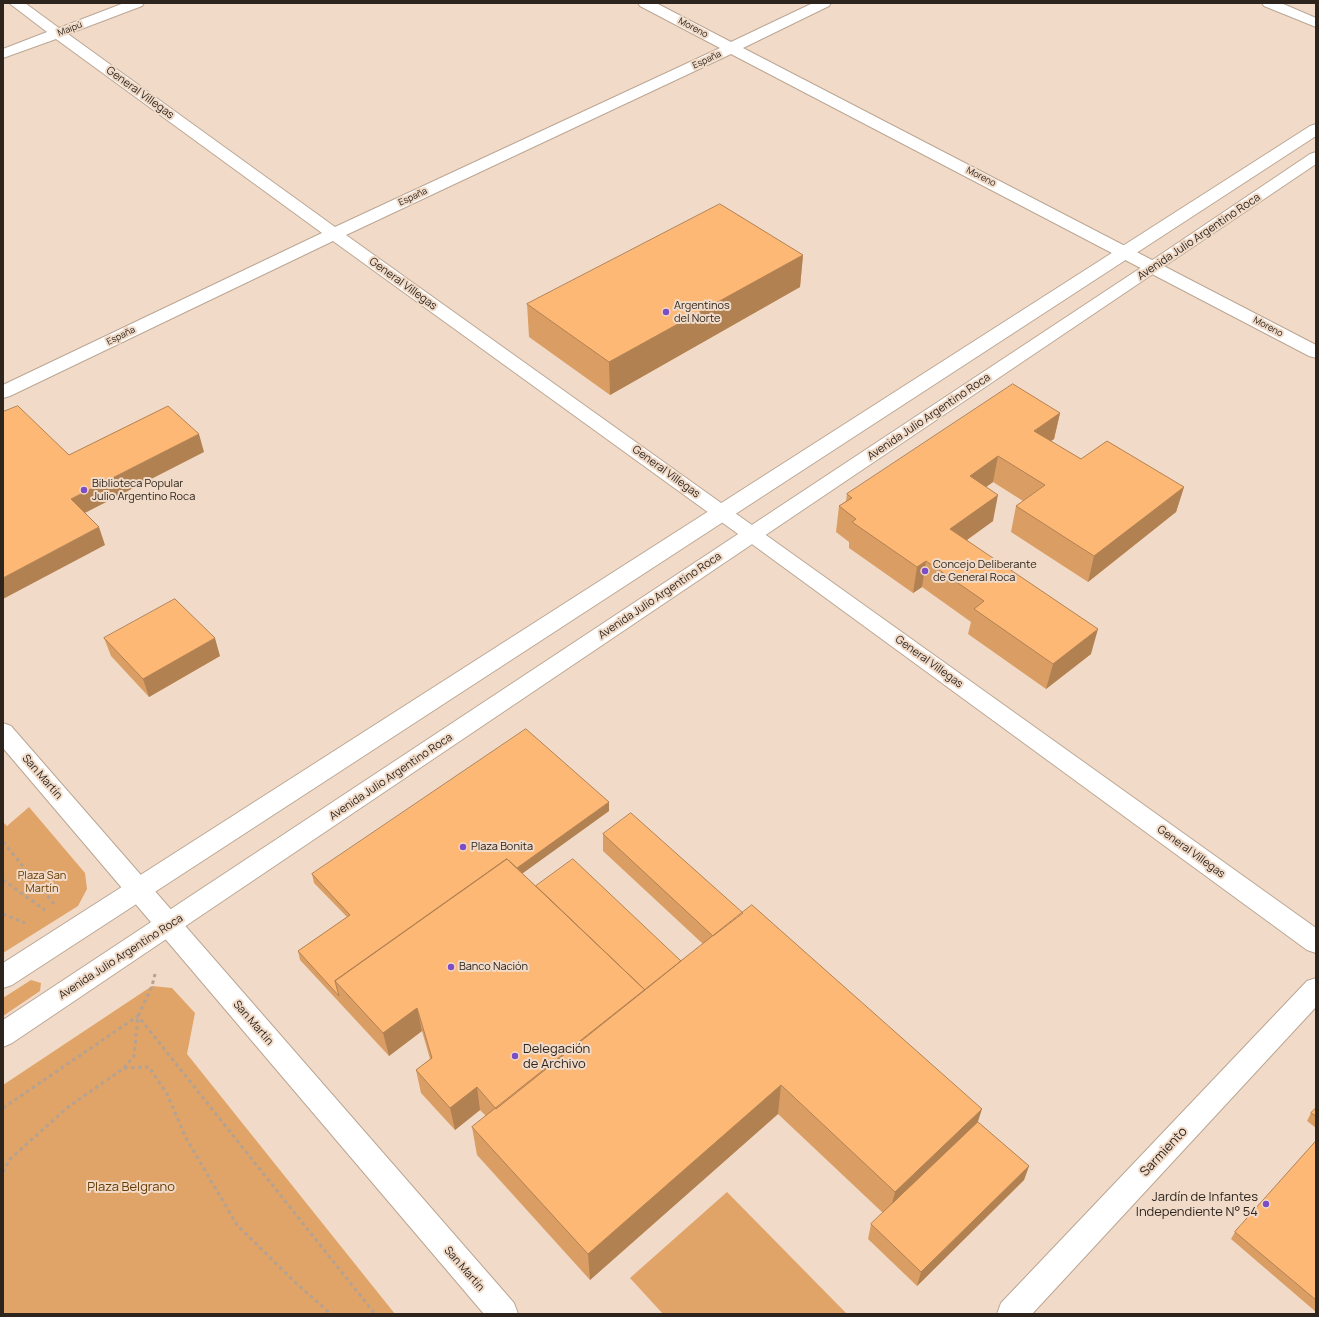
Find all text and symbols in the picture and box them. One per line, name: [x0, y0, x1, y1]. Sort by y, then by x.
street label: Moreno: [676, 16, 710, 40]
street label: Maipú: [56, 19, 84, 39]
street label: España: [691, 49, 723, 71]
street label: General Villegas: [104, 64, 176, 122]
street label: Moreno: [964, 165, 998, 189]
street label: España: [397, 186, 429, 208]
street label: Avenida Julio Argentino Roca: [1135, 191, 1263, 283]
street label: General Villegas: [367, 255, 439, 313]
place label: Argentinos del Norte: [674, 299, 730, 325]
marker: Argentinos del Norte: [661, 307, 671, 317]
street label: Moreno: [1251, 315, 1285, 339]
street label: España: [105, 324, 137, 348]
street label: Avenida Julio Argentino Roca: [865, 371, 993, 463]
street label: General Villegas: [630, 443, 702, 501]
place label: Biblioteca Popular Julio Argentino Roca: [92, 477, 195, 503]
marker: Biblioteca Popular Julio Argentino Roca: [79, 485, 89, 495]
street label: Avenida Julio Argentino Roca: [596, 550, 724, 642]
place label: Concejo Deliberante de General Roca: [933, 558, 1037, 584]
marker: Concejo Deliberante de General Roca: [920, 566, 930, 576]
street label: General Villegas: [893, 633, 965, 691]
street label: Avenida Julio Argentino Roca: [327, 731, 455, 823]
street label: San Martín: [19, 752, 65, 802]
street label: General Villegas: [1155, 823, 1227, 881]
place label: Plaza Bonita: [471, 840, 533, 854]
marker: Plaza Bonita: [458, 842, 468, 852]
park label: Plaza San Martín: [18, 869, 66, 895]
street label: Avenida Julio Argentino Roca: [56, 912, 186, 1002]
place label: Banco Nación: [459, 960, 528, 974]
marker: Banco Nación: [446, 962, 456, 972]
street label: San Martín: [230, 998, 276, 1048]
place label: Delegación de Archivo: [523, 1041, 590, 1072]
marker: Delegación de Archivo: [510, 1051, 520, 1061]
street label: Sarmiento: [1137, 1124, 1191, 1180]
park label: Plaza Belgrano: [87, 1179, 175, 1195]
place label: Jardín de Infantes Independiente N° 54: [1136, 1189, 1258, 1220]
marker: Jardín de Infantes Independiente N° 54: [1261, 1199, 1271, 1209]
street label: San Martín: [441, 1244, 487, 1294]

